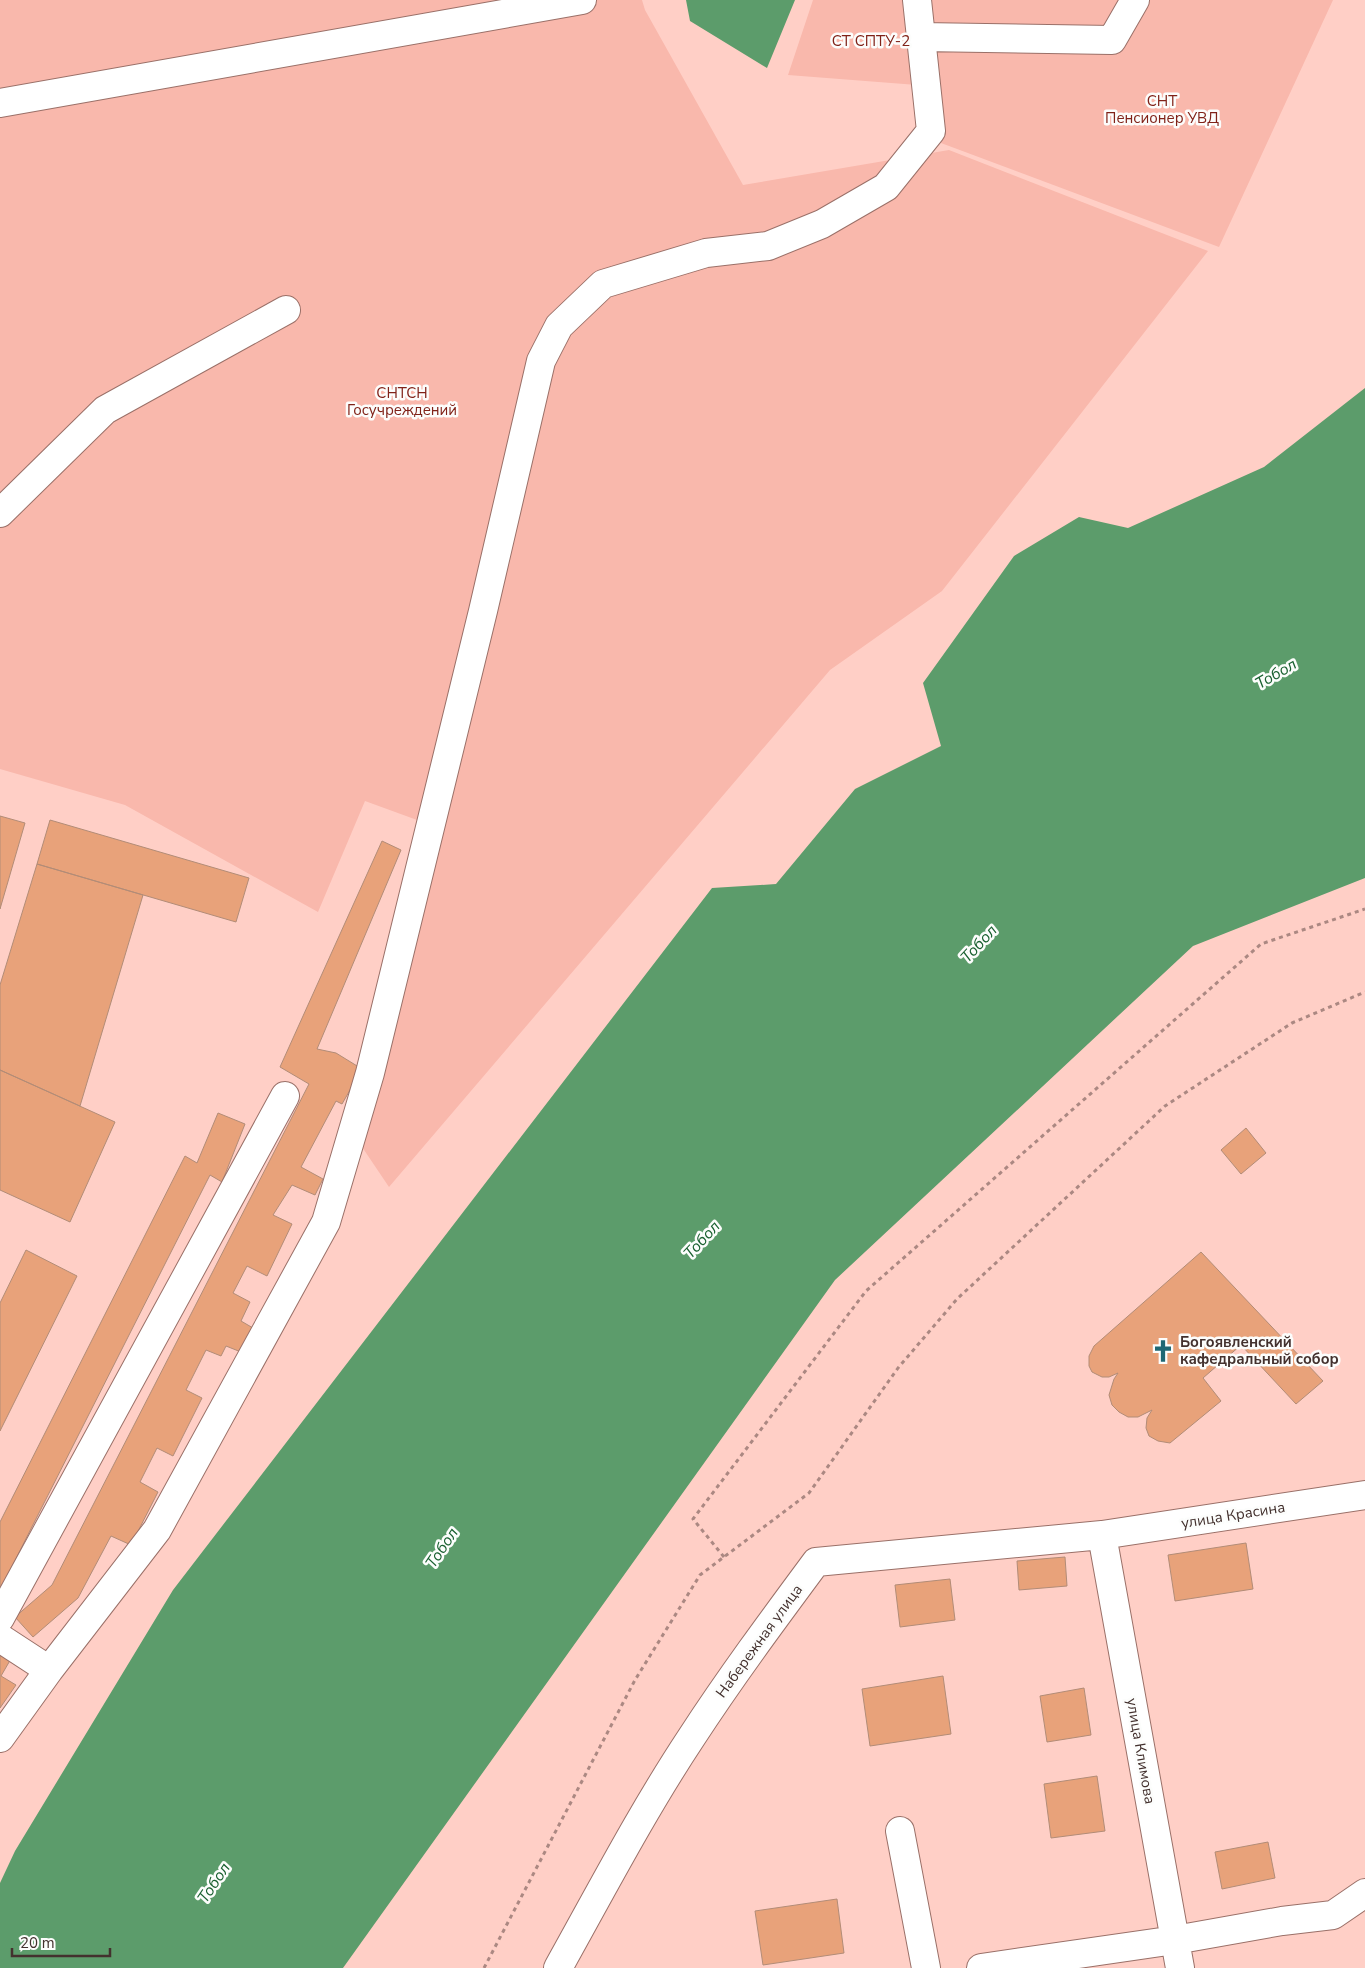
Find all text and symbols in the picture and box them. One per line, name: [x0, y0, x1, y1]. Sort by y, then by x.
park label: СТ СПТУ-2: [832, 31, 910, 51]
park label: СНТ Пенсионер УВД: [1105, 91, 1219, 128]
park label: СНТСН Госучреждений: [347, 383, 457, 420]
water label: Тобол: [1251, 653, 1301, 695]
water label: Тобол: [956, 920, 1002, 968]
water label: Тобол: [679, 1216, 725, 1264]
place label: Богоявленский кафедральный собор: [1180, 1332, 1339, 1369]
church icon: Богоявленский кафедральный собор: [1150, 1338, 1176, 1364]
street label: улица Красина: [1180, 1497, 1286, 1533]
water label: Тобол: [420, 1523, 464, 1573]
street label: Набережная улица: [711, 1580, 807, 1702]
street label: улица Климова: [1122, 1696, 1160, 1806]
water label: Тобол: [192, 1858, 236, 1908]
scale bar: [12, 1926, 110, 1958]
text: 20 m: [20, 1933, 55, 1953]

